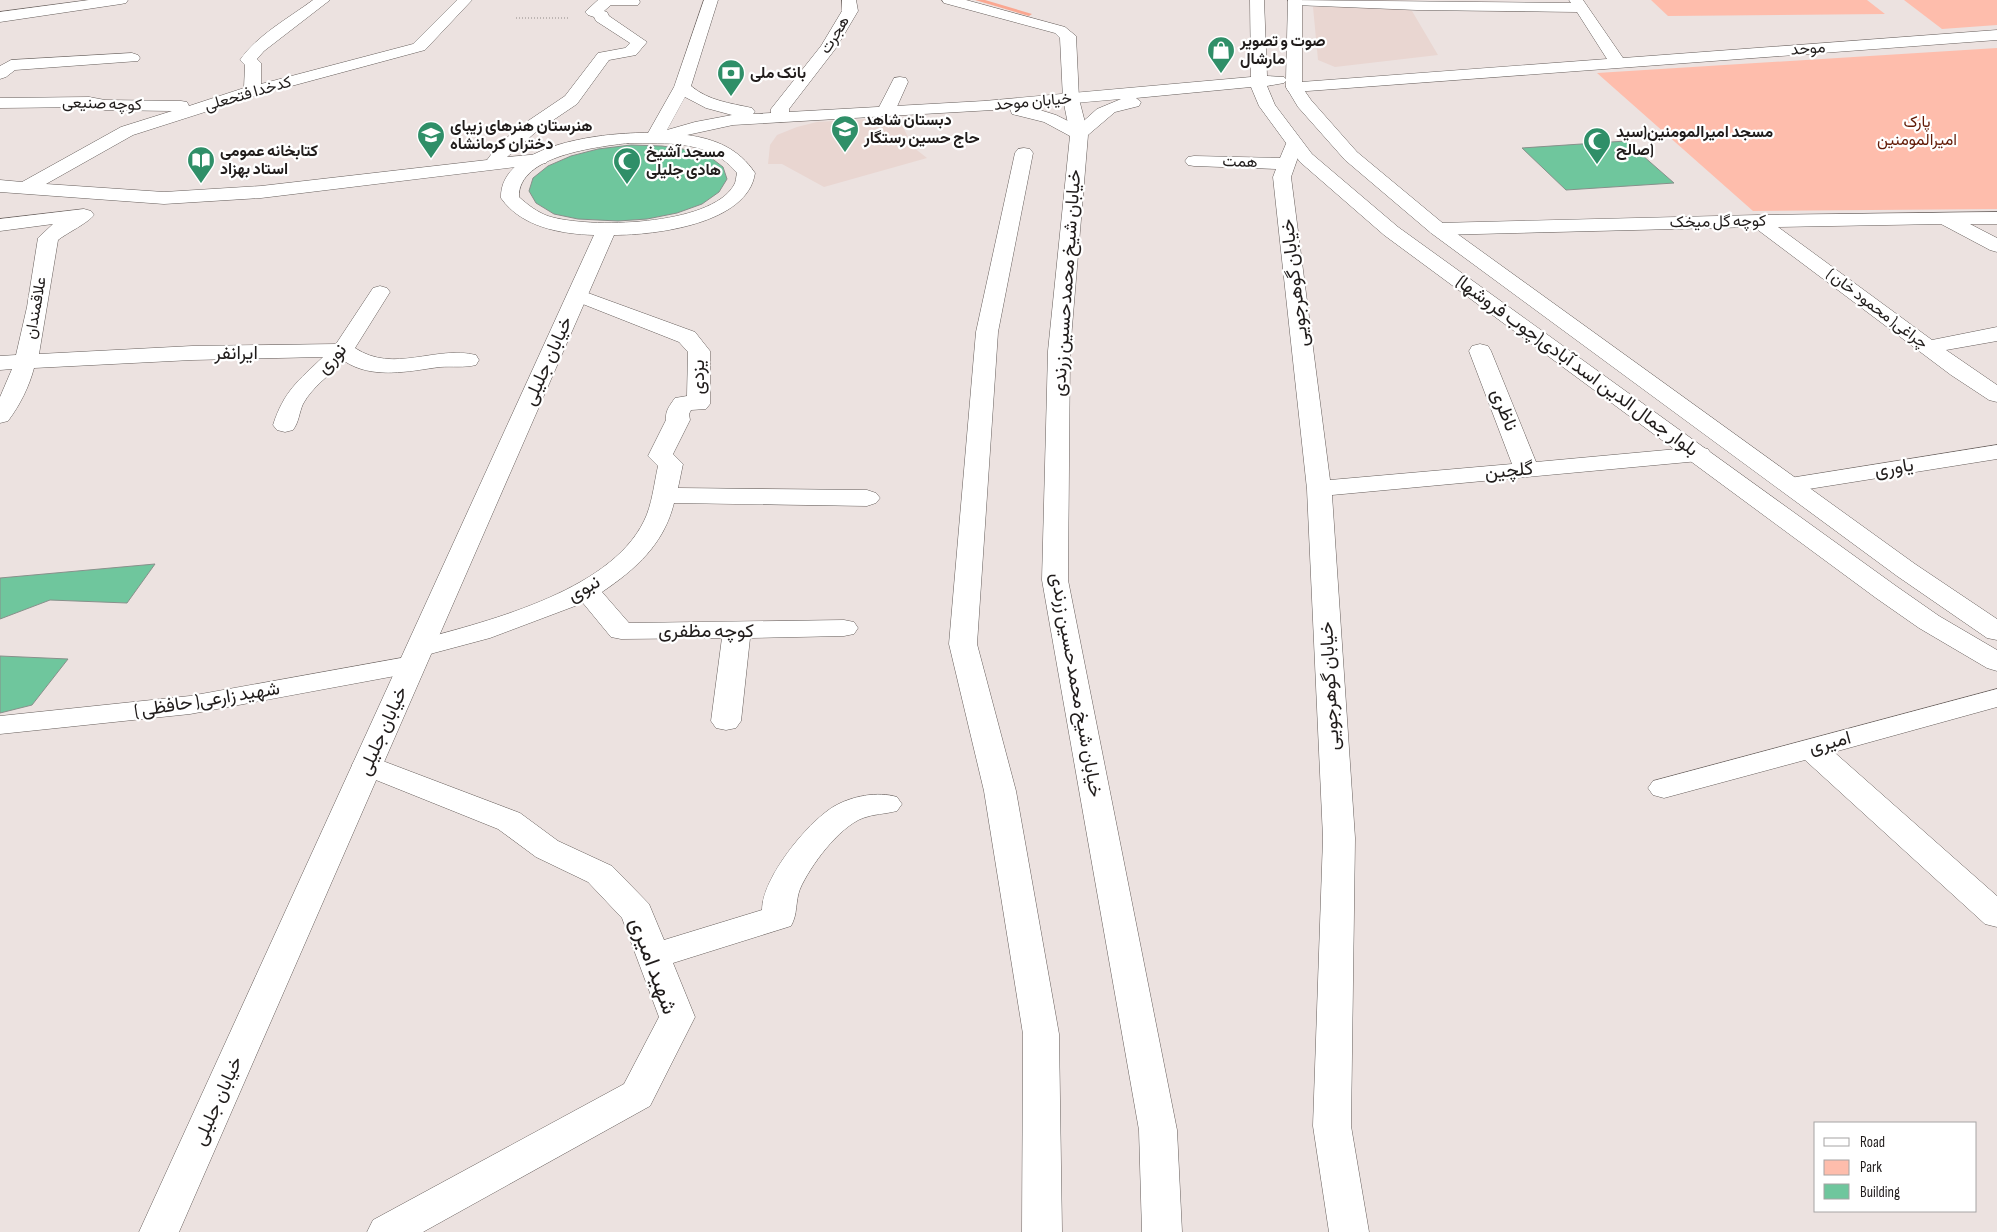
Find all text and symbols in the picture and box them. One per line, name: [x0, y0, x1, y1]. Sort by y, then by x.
street label: هجرت: [816, 13, 854, 57]
place label: صوت و تصویر مارشال: [1239, 32, 1326, 69]
shop icon: صوت و تصویر مارشال: [1206, 35, 1236, 74]
street label: موحد: [1790, 38, 1826, 60]
bank icon: بانک ملی: [716, 58, 746, 97]
place label: بانک ملی: [750, 64, 806, 83]
street label: کدخدا فتحعلی: [202, 73, 294, 115]
street label: خیابان موحد: [993, 89, 1073, 115]
street label: کوچه صنیعی: [62, 93, 142, 116]
place label: دبستان شاهد حاج حسین رستگار: [863, 111, 980, 148]
park label: پارک امیرالمومنین: [1877, 113, 1957, 150]
school or university icon: دبستان شاهد حاج حسین رستگار: [830, 114, 860, 153]
place label: هنرستان هنرهای زیبای دختران کرمانشاه: [450, 117, 593, 154]
school or university icon: هنرستان هنرهای زیبای دختران کرمانشاه: [416, 120, 446, 159]
place label: مسجد امیرالمومنین(سید صالح): [1616, 123, 1773, 161]
mosque icon: مسجد امیرالمومنین(سید صالح): [1582, 126, 1612, 165]
place label: کتابخانه عمومی استاد بهزاد: [220, 142, 318, 179]
place label: مسجد آشیخ هادی جلیلی: [646, 143, 725, 180]
library icon: کتابخانه عمومی استاد بهزاد: [186, 145, 216, 184]
mosque icon: مسجد آشیخ هادی جلیلی: [612, 146, 642, 185]
street label: همت: [1222, 152, 1258, 172]
street label: خیابان شیخ محمدحسین زرندی: [1048, 169, 1087, 397]
street label: کوچه گل میخک: [1670, 212, 1766, 233]
street label: خیابان گوهرجویی: [1276, 218, 1314, 348]
street label: چراغی( محمود خان ): [1822, 265, 1932, 354]
street label: بلوار جمال الدین اسد آبادی(چوب فروشها): [1451, 270, 1703, 462]
street label: علاقمندان: [21, 275, 51, 341]
street label: خیابان جلیلی: [518, 313, 578, 409]
street label: نوری: [312, 339, 352, 379]
street label: ایرانفر: [213, 342, 258, 365]
street label: یزدی: [687, 360, 710, 394]
street label: ناظری: [1485, 386, 1523, 434]
street label: یاوری: [1873, 454, 1915, 482]
street label: گلچین: [1484, 457, 1534, 486]
street label: نبوی: [564, 571, 604, 607]
street label: خیابان شیخ محمدحسین زرندی: [1044, 571, 1107, 799]
street label: کوچه مظفری: [658, 620, 754, 644]
street label: خیابان گوهرجویی: [1315, 621, 1345, 751]
street label: شهید زارعی( حافظی ): [133, 677, 281, 723]
street label: خیابان جلیلی: [353, 683, 413, 779]
street label: امیری: [1806, 726, 1854, 760]
street label: شهید امیری: [623, 914, 683, 1018]
street label: خیابان جلیلی: [188, 1053, 248, 1149]
legend: [1814, 1122, 1977, 1212]
text: Road: [1860, 1133, 1885, 1152]
text: Park: [1860, 1158, 1882, 1177]
text: Building: [1860, 1183, 1900, 1202]

